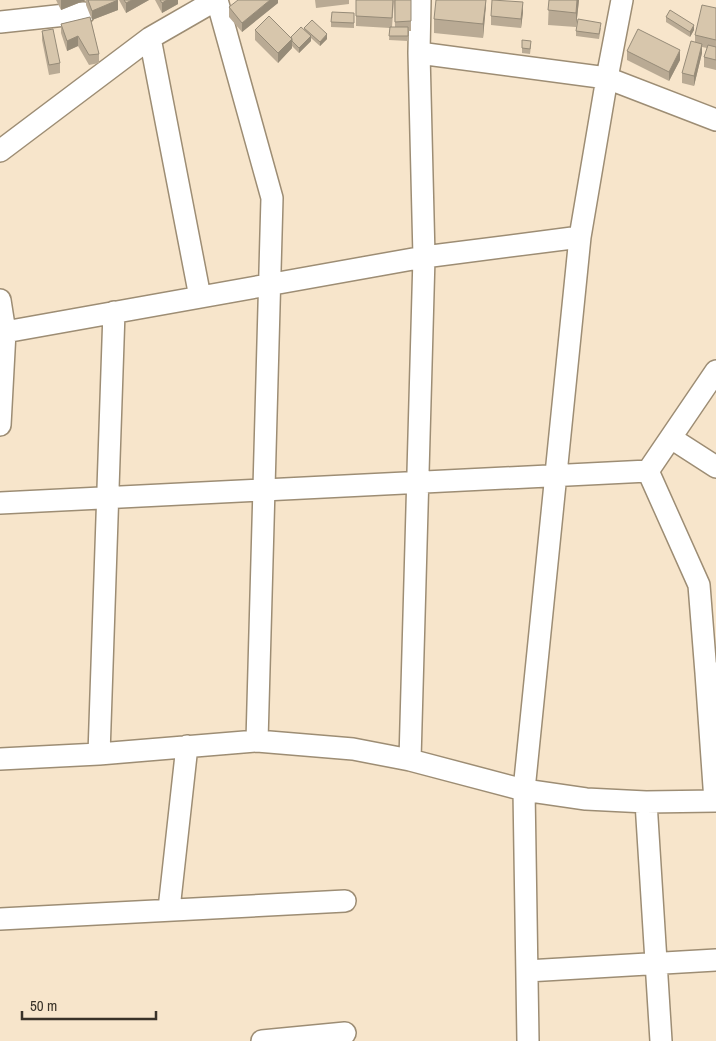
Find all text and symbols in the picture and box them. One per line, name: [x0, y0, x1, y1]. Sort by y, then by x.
scale bar: [22, 988, 156, 1020]
text: 50 m: [30, 995, 57, 1016]

